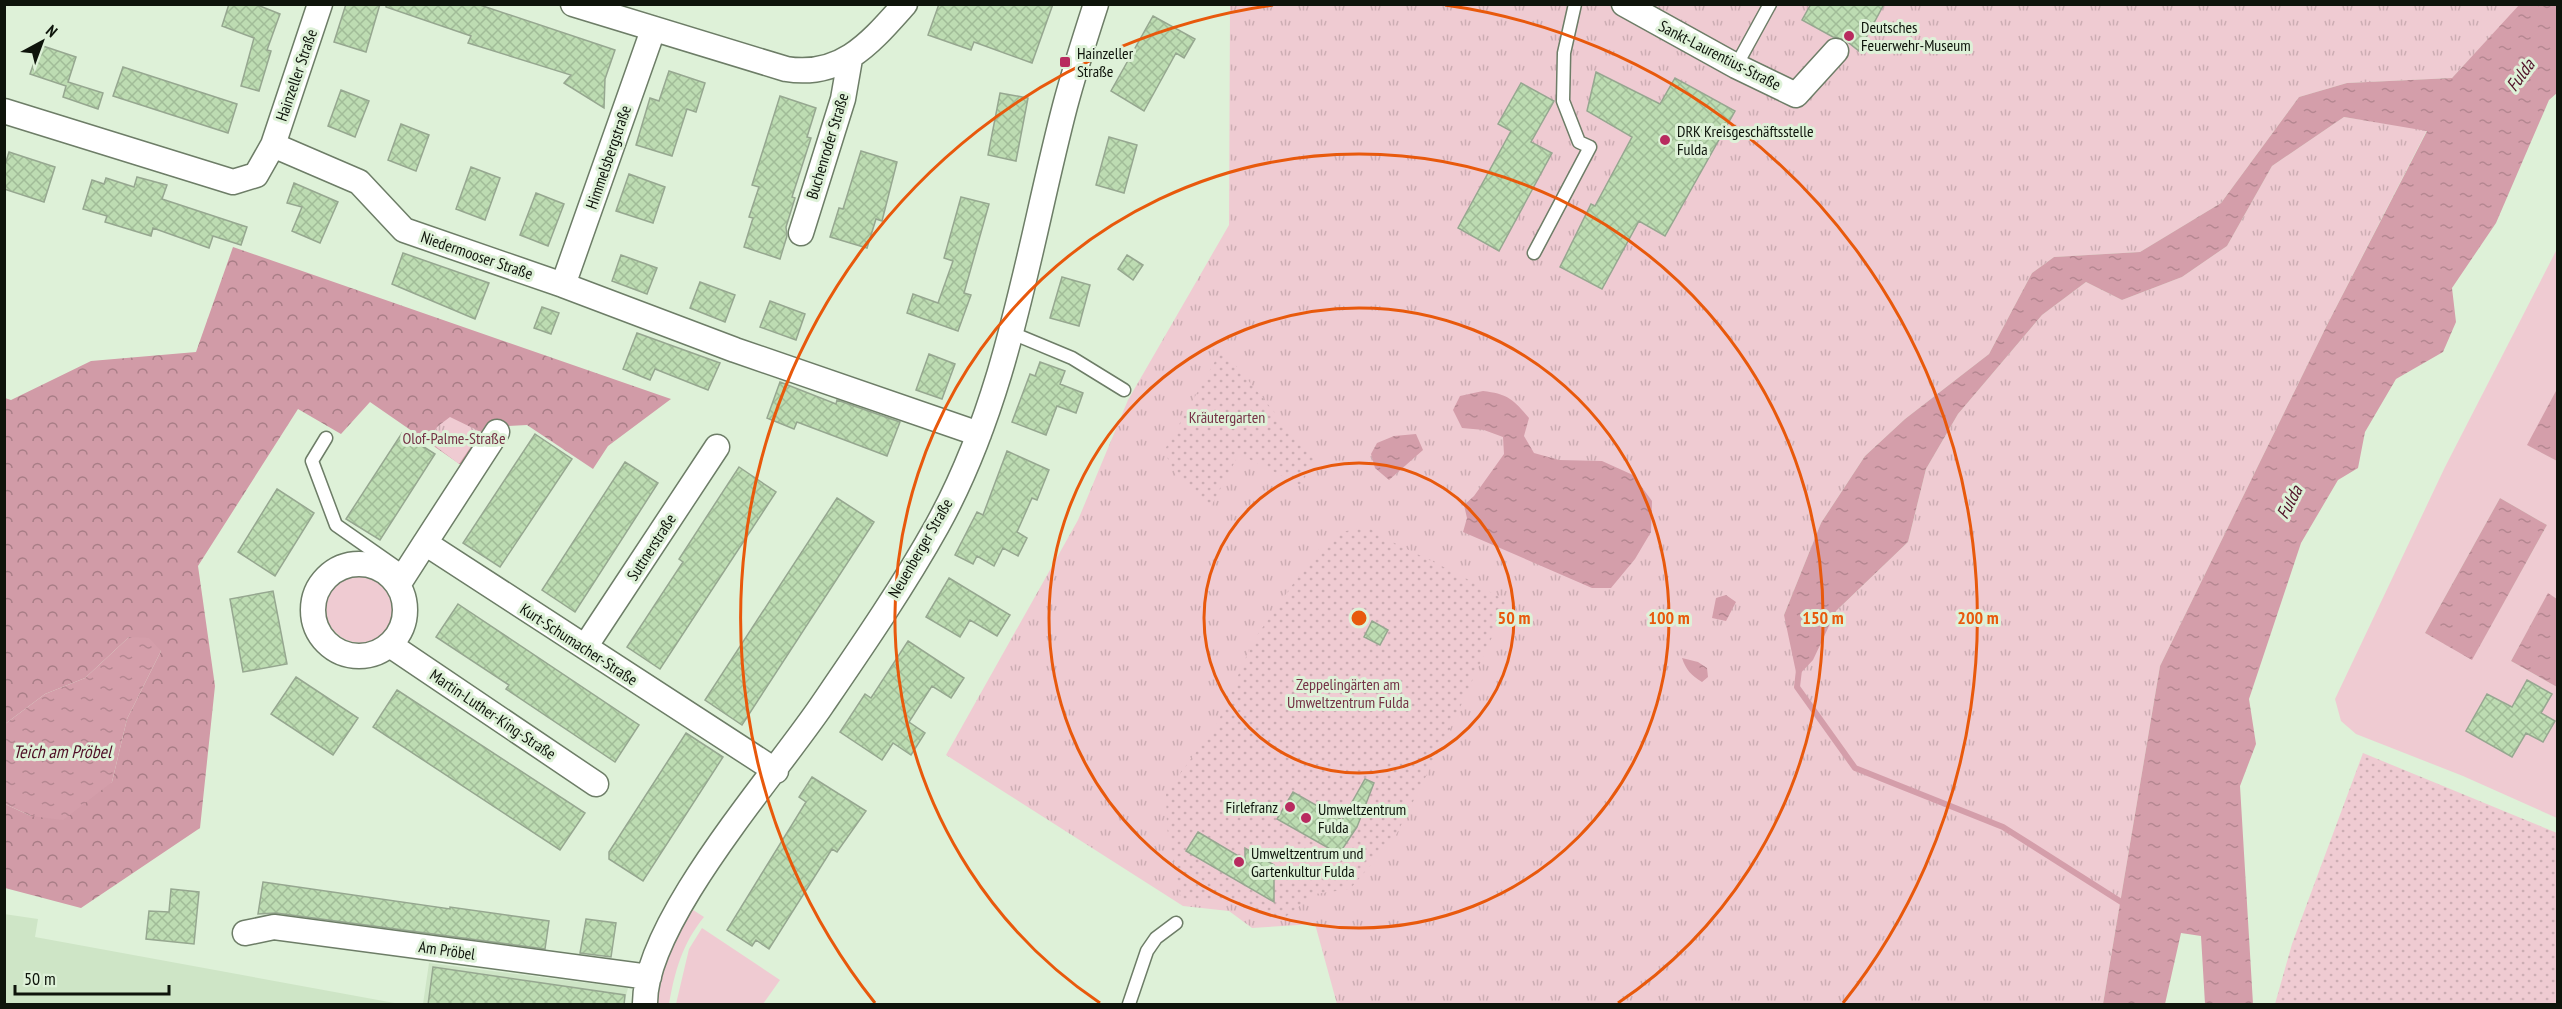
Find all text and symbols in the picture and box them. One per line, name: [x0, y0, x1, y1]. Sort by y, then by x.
north arrow: [12, 12, 72, 72]
street label: Sankt-Laurentius-Straße: [1656, 16, 1784, 94]
place label: Deutsches Feuerwehr-Museum: [1861, 17, 1971, 55]
text: N: [42, 20, 62, 41]
street label: Hainzeller Straße: [271, 26, 321, 124]
marker: Deutsches Feuerwehr-Museum: [1842, 29, 1856, 43]
place label: Hainzeller Straße: [1077, 43, 1134, 81]
water label: Fulda: [2501, 54, 2540, 96]
marker: Hainzeller Straße: [1058, 55, 1072, 69]
street label: Buchenroder Straße: [801, 91, 853, 201]
street label: Himmelsbergstraße: [581, 102, 635, 212]
place label: DRK Kreisgeschäftsstelle Fulda: [1677, 121, 1814, 159]
marker: DRK Kreisgeschäftsstelle Fulda: [1658, 133, 1672, 147]
street label: Niedermooser Straße: [418, 226, 536, 284]
park label: Kräutergarten: [1189, 407, 1265, 427]
park label: Olof-Palme-Straße: [402, 428, 506, 448]
water label: Fulda: [2271, 481, 2308, 523]
street label: Neuenberger Straße: [883, 495, 957, 601]
street label: Suttnerstraße: [622, 510, 680, 584]
street label: Kurt-Schumacher-Straße: [516, 599, 642, 689]
text: 50 m: [1498, 606, 1530, 629]
text: 100 m: [1648, 606, 1690, 629]
text: 150 m: [1802, 606, 1844, 629]
text: 200 m: [1957, 606, 1999, 629]
centre of rings: [1349, 608, 1369, 628]
street label: Martin-Luther-King-Straße: [426, 664, 560, 764]
park label: Zeppelingärten am Umweltzentrum Fulda: [1287, 674, 1409, 712]
water label: Teich am Pröbel: [13, 740, 113, 763]
place label: Firlefranz: [1226, 797, 1278, 817]
place label: Umweltzentrum Fulda: [1318, 799, 1406, 837]
marker: Firlefranz: [1283, 800, 1297, 814]
marker: Umweltzentrum Fulda: [1299, 811, 1313, 825]
place label: Umweltzentrum und Gartenkultur Fulda: [1251, 843, 1363, 881]
marker: Umweltzentrum und Gartenkultur Fulda: [1232, 855, 1246, 869]
street label: Am Pröbel: [418, 936, 477, 964]
scale bar: [15, 958, 170, 996]
text: 50 m: [24, 967, 56, 990]

